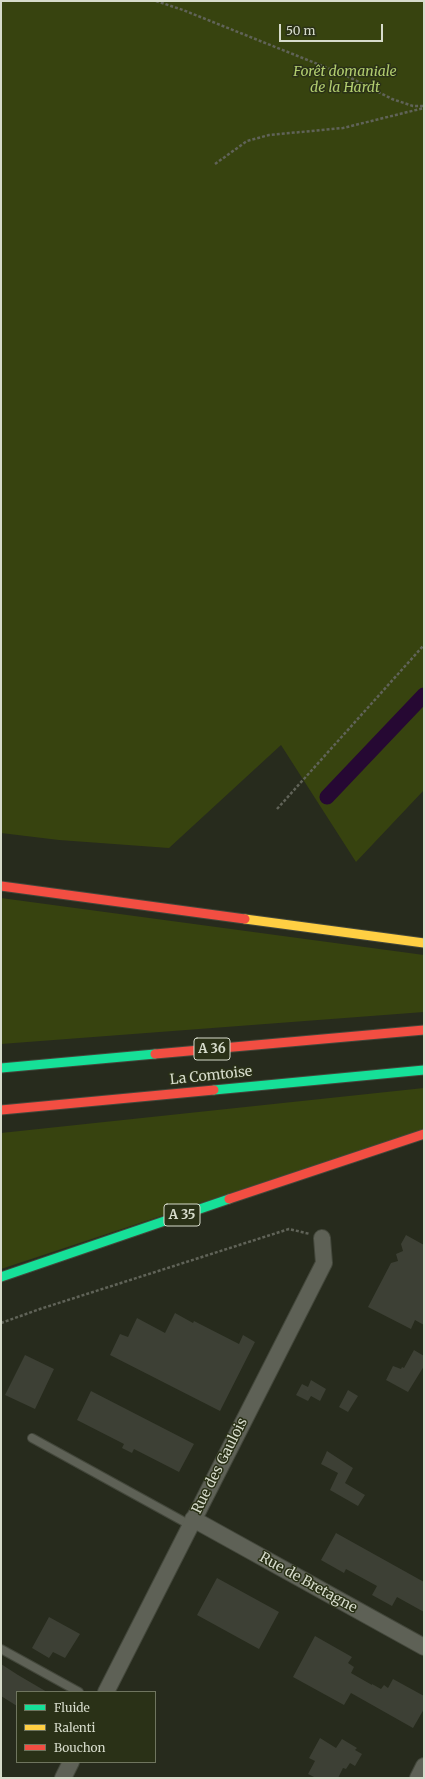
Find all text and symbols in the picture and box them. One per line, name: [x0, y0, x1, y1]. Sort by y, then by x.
scale bar: [281, 16, 385, 42]
text: 50 m: [286, 23, 315, 38]
park label: Forêt domaniale de la Hardt: [293, 64, 397, 96]
road number: A 36: [194, 1038, 230, 1060]
street label: La Comtoise: [169, 1063, 253, 1089]
road number: A 35: [164, 1204, 200, 1226]
street label: Rue des Gaulois: [189, 1415, 251, 1517]
street label: Rue de Bretagne: [256, 1549, 360, 1617]
legend: [16, 1691, 156, 1763]
text: Fluide: [54, 1700, 90, 1715]
text: Ralenti: [54, 1720, 95, 1735]
text: Bouchon: [54, 1740, 106, 1755]

